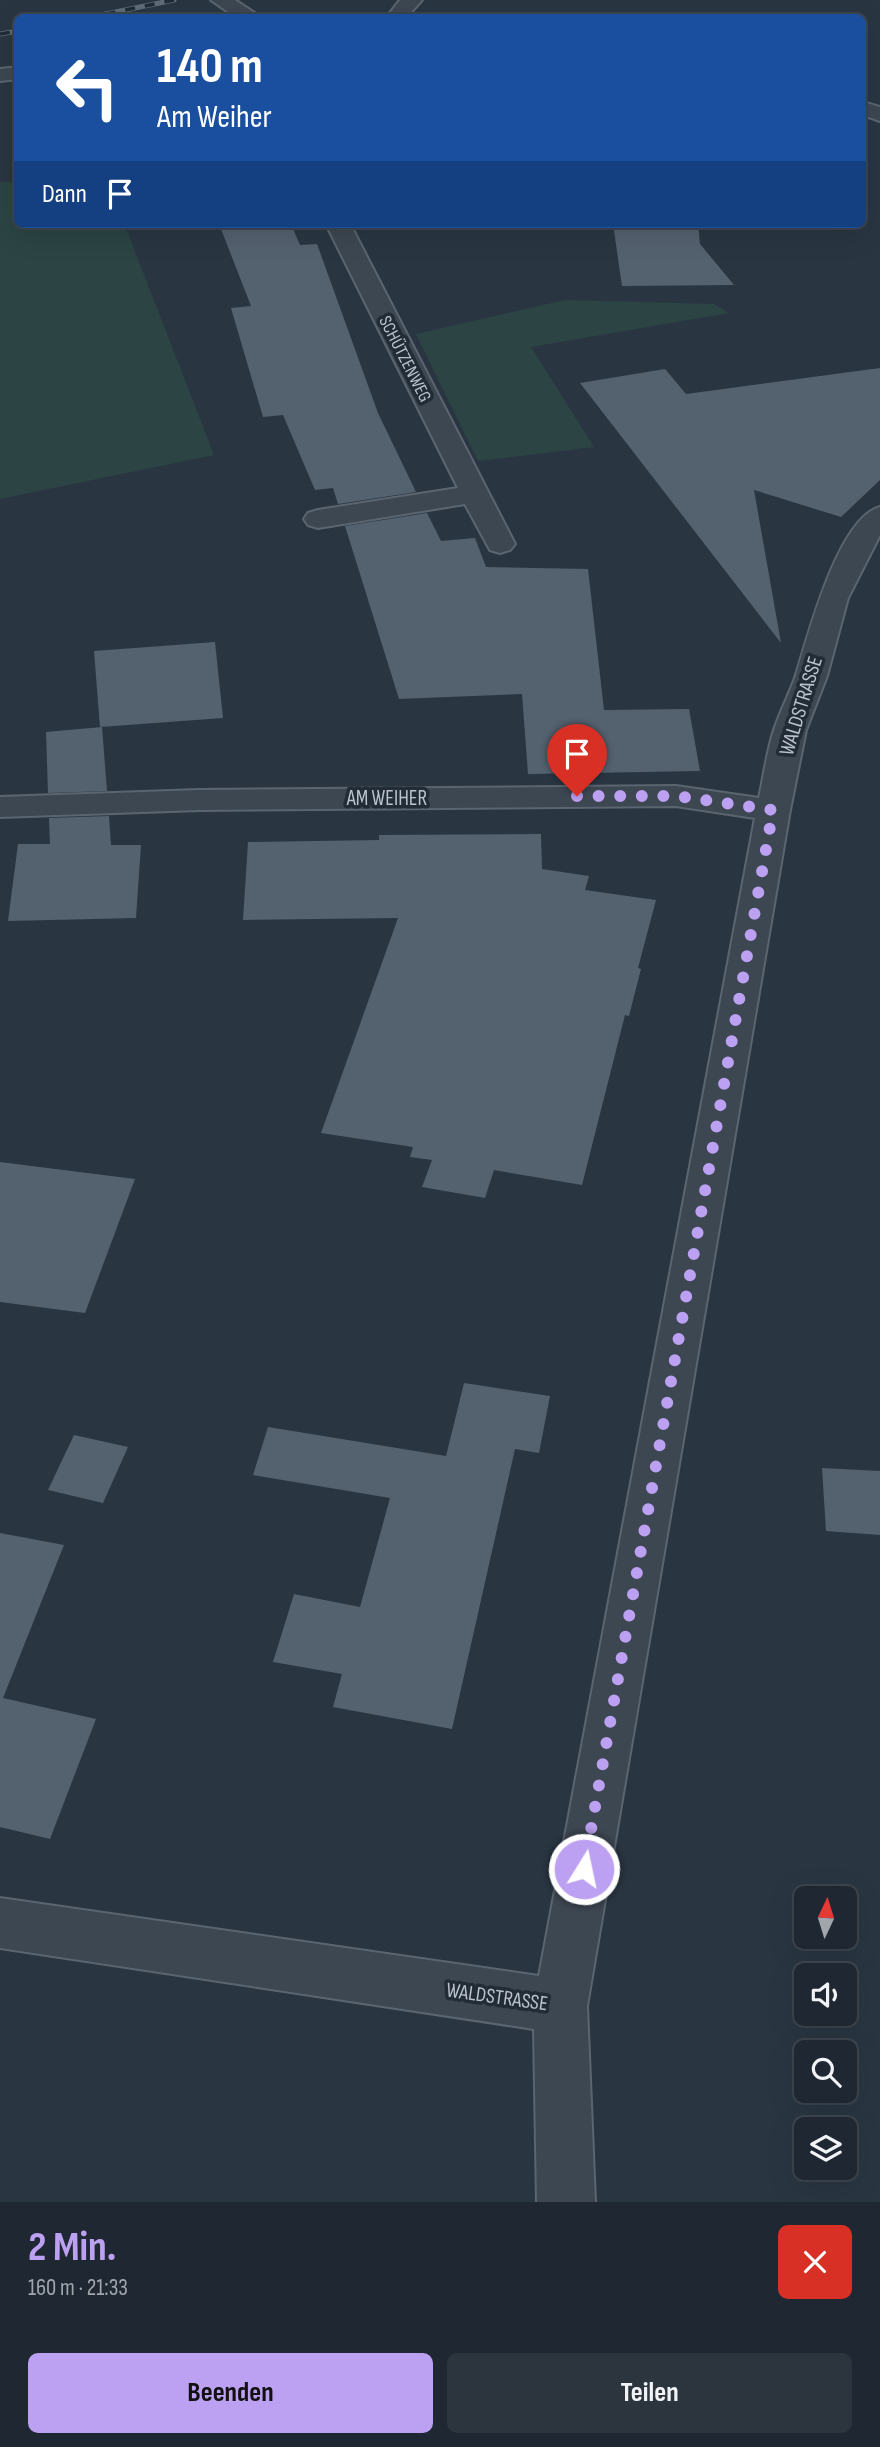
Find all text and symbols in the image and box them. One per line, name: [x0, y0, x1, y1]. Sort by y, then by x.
text: 140 m: [157, 38, 263, 97]
icon: left: [42, 42, 133, 133]
text: Am Weiher: [157, 98, 272, 137]
icon: arrive: [101, 175, 139, 213]
text: Dann: [42, 179, 87, 210]
street label: SCHÜTZENWEG: [374, 312, 436, 406]
street label: WALDSTRASSE: [774, 653, 828, 759]
pin: [547, 724, 607, 796]
icon: arrive: [558, 735, 596, 773]
street label: AM WEIHER: [346, 786, 427, 811]
position arrow: [547, 1832, 621, 1906]
north arrow: [794, 1886, 858, 1950]
map controls: [794, 1886, 857, 2180]
button: sound: [794, 1963, 857, 2026]
street label: WALDSTRASSE: [445, 1978, 549, 2016]
button: search: [794, 2040, 857, 2103]
button: layers: [794, 2117, 857, 2180]
text: 2 Min.: [28, 2222, 116, 2273]
button: close: [778, 2225, 852, 2299]
text: 160 m · 21:33: [28, 2274, 128, 2302]
button: Beenden: [28, 2353, 433, 2433]
button: Teilen: [447, 2353, 852, 2433]

